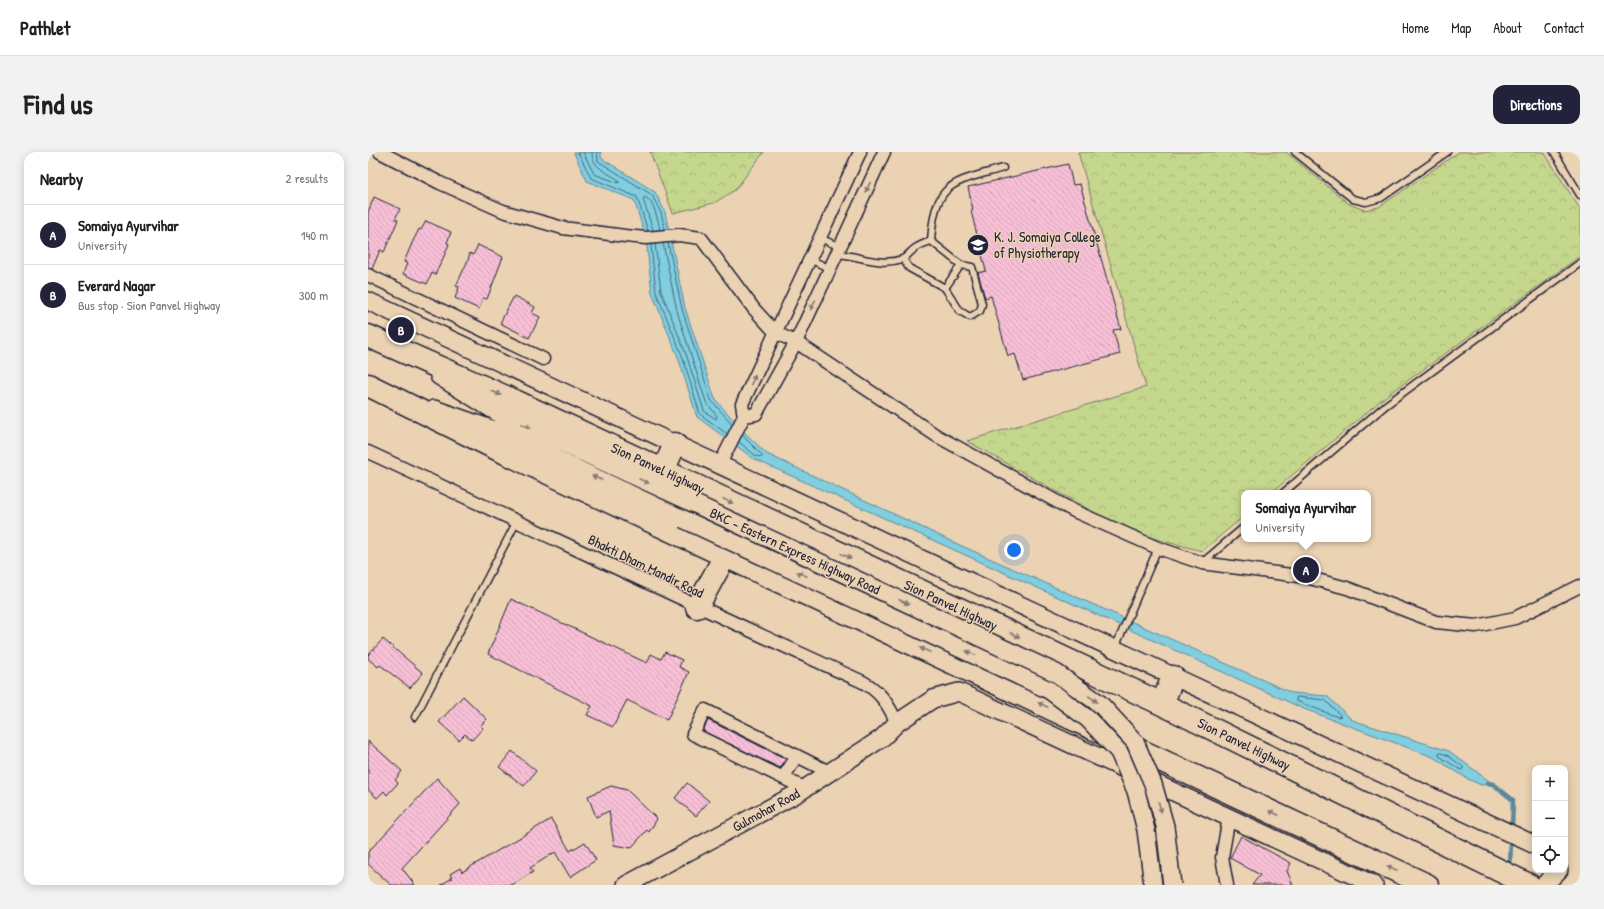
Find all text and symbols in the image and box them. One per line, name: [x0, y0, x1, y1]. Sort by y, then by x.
text: Pathlet: [20, 15, 70, 41]
text: Home: [1402, 18, 1429, 37]
text: Map: [1451, 18, 1471, 37]
text: About: [1493, 18, 1522, 37]
text: Contact: [1544, 18, 1584, 37]
text: Find us: [24, 85, 93, 123]
button: Directions: [1493, 85, 1580, 124]
text: Nearby: [40, 167, 83, 190]
text: 2 results: [286, 169, 328, 187]
one-way arrow: [865, 182, 871, 193]
text: Somaiya Ayurvihar: [78, 215, 179, 236]
text: A: [50, 226, 56, 244]
text: 140 m: [301, 226, 328, 244]
place label: K. J. Somaiya College of Physiotherapy: [994, 227, 1101, 263]
school or university icon: K. J. Somaiya College of Physiotherapy: [965, 232, 991, 258]
text: University: [78, 236, 127, 254]
text: Everard Nagar: [78, 275, 156, 296]
text: B: [50, 286, 56, 304]
text: 300 m: [299, 286, 328, 304]
text: Bus stop · Sion Panvel Highway: [78, 296, 221, 314]
one-way arrow: [810, 299, 816, 311]
pin: B: [388, 315, 414, 345]
one-way arrow: [750, 374, 756, 385]
one-way arrow: [491, 390, 502, 396]
one-way arrow: [521, 424, 533, 430]
street label: Sion Panvel Highway: [608, 438, 708, 498]
one-way arrow: [591, 475, 603, 481]
one-way arrow: [639, 478, 650, 484]
popup: [1241, 490, 1371, 542]
text: Somaiya Ayurvihar: [1256, 497, 1356, 518]
one-way arrow: [723, 498, 734, 504]
street label: BKC - Eastern Express Highway Road: [707, 503, 884, 600]
text: University: [1256, 518, 1305, 536]
street label: Bhakti Dham Mandir Road: [585, 529, 708, 602]
your location: [1004, 540, 1024, 560]
one-way arrow: [841, 553, 852, 559]
pin: A: [1293, 555, 1319, 585]
one-way arrow: [796, 571, 808, 577]
street label: Sion Panvel Highway: [901, 575, 1001, 635]
one-way arrow: [898, 599, 909, 605]
one-way arrow: [1009, 632, 1020, 638]
one-way arrow: [919, 647, 930, 653]
one-way arrow: [965, 650, 976, 656]
one-way arrow: [1088, 695, 1099, 703]
one-way arrow: [1037, 702, 1048, 708]
street label: Sion Panvel Highway: [1194, 713, 1294, 775]
map controls: [1532, 765, 1568, 873]
button: +: [1532, 765, 1568, 801]
street label: Gulmohar Road: [729, 783, 803, 836]
button: −: [1532, 801, 1568, 837]
one-way arrow: [1157, 802, 1163, 814]
one-way arrow: [1269, 810, 1280, 816]
button: locate: [1532, 837, 1568, 873]
one-way arrow: [1386, 865, 1398, 871]

